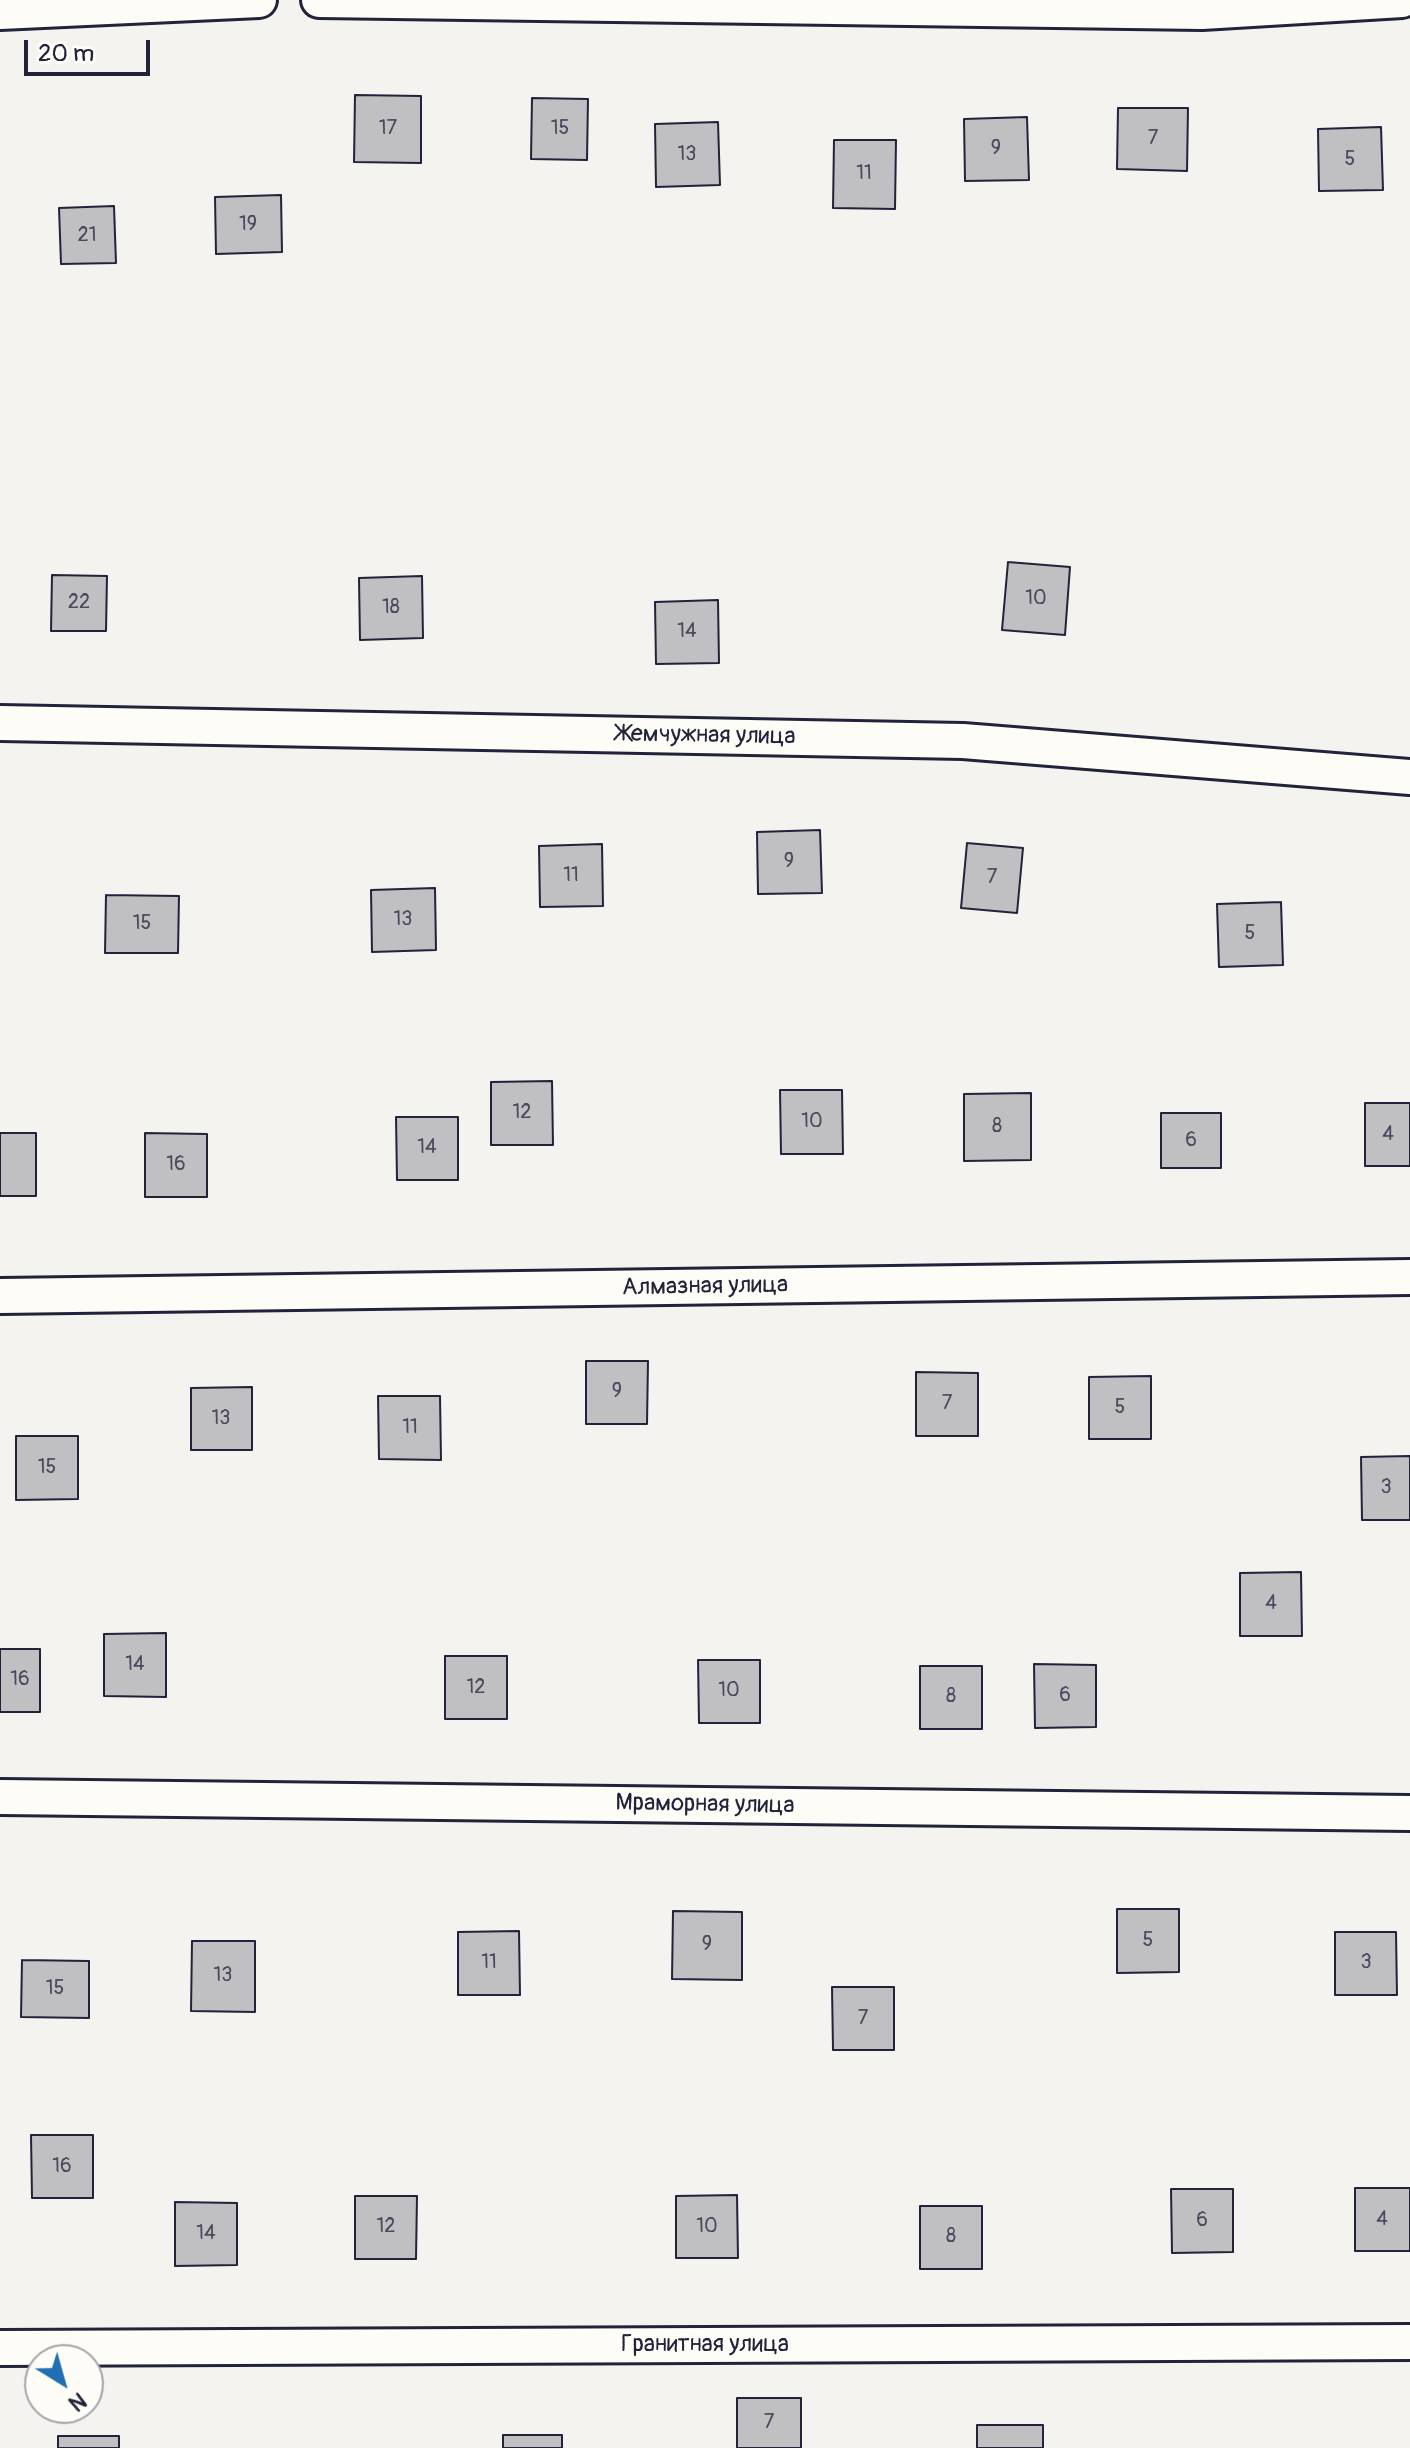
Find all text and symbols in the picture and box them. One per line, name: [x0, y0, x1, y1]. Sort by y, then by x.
scale bar: [28, 24, 154, 74]
text: 20 m: [38, 39, 94, 68]
house number: 17: [379, 117, 397, 141]
house number: 15: [551, 117, 569, 141]
house number: 7: [1148, 127, 1158, 151]
house number: 9: [991, 137, 1001, 161]
house number: 13: [678, 143, 696, 167]
house number: 5: [1345, 148, 1355, 172]
house number: 11: [856, 162, 872, 186]
house number: 19: [239, 213, 257, 237]
house number: 21: [78, 224, 96, 248]
house number: 10: [1025, 587, 1047, 611]
house number: 22: [68, 591, 90, 615]
house number: 18: [382, 596, 400, 620]
house number: 14: [677, 620, 697, 644]
street label: Жемчужная улица: [616, 720, 796, 752]
house number: 9: [784, 850, 794, 874]
house number: 11: [563, 864, 579, 888]
house number: 7: [987, 866, 997, 890]
house number: 13: [394, 908, 412, 932]
house number: 15: [133, 912, 151, 936]
house number: 5: [1245, 922, 1255, 946]
house number: 12: [513, 1101, 531, 1125]
house number: 10: [801, 1110, 823, 1134]
house number: 8: [992, 1115, 1002, 1139]
house number: 4: [1382, 1123, 1394, 1147]
house number: 6: [1185, 1129, 1197, 1153]
house number: 14: [417, 1136, 437, 1160]
house number: 16: [166, 1153, 186, 1177]
street label: Алмазная улица: [622, 1271, 788, 1303]
house number: 9: [612, 1380, 622, 1404]
house number: 7: [942, 1392, 952, 1416]
house number: 5: [1115, 1396, 1125, 1420]
house number: 13: [212, 1407, 230, 1431]
house number: 11: [402, 1416, 418, 1440]
house number: 15: [38, 1456, 56, 1480]
house number: 3: [1380, 1476, 1392, 1500]
house number: 4: [1265, 1592, 1277, 1616]
house number: 14: [125, 1653, 145, 1677]
house number: 16: [10, 1668, 30, 1692]
house number: 12: [467, 1676, 485, 1700]
house number: 10: [718, 1679, 740, 1703]
house number: 6: [1059, 1684, 1071, 1708]
house number: 8: [946, 1685, 956, 1709]
street label: Мраморная улица: [615, 1789, 795, 1821]
house number: 5: [1143, 1929, 1153, 1953]
house number: 9: [702, 1933, 712, 1957]
house number: 11: [481, 1951, 497, 1975]
house number: 3: [1360, 1951, 1372, 1975]
house number: 13: [214, 1964, 232, 1988]
house number: 15: [46, 1977, 64, 2001]
house number: 7: [858, 2007, 868, 2031]
house number: 16: [52, 2155, 72, 2179]
house number: 4: [1376, 2208, 1388, 2232]
house number: 6: [1196, 2209, 1208, 2233]
house number: 12: [377, 2215, 395, 2239]
house number: 10: [696, 2215, 718, 2239]
house number: 14: [196, 2222, 216, 2246]
house number: 8: [946, 2225, 956, 2249]
street label: Гранитная улица: [621, 2331, 789, 2359]
north arrow: [24, 2344, 104, 2424]
text: N: [63, 2386, 92, 2417]
house number: 7: [764, 2411, 774, 2435]

